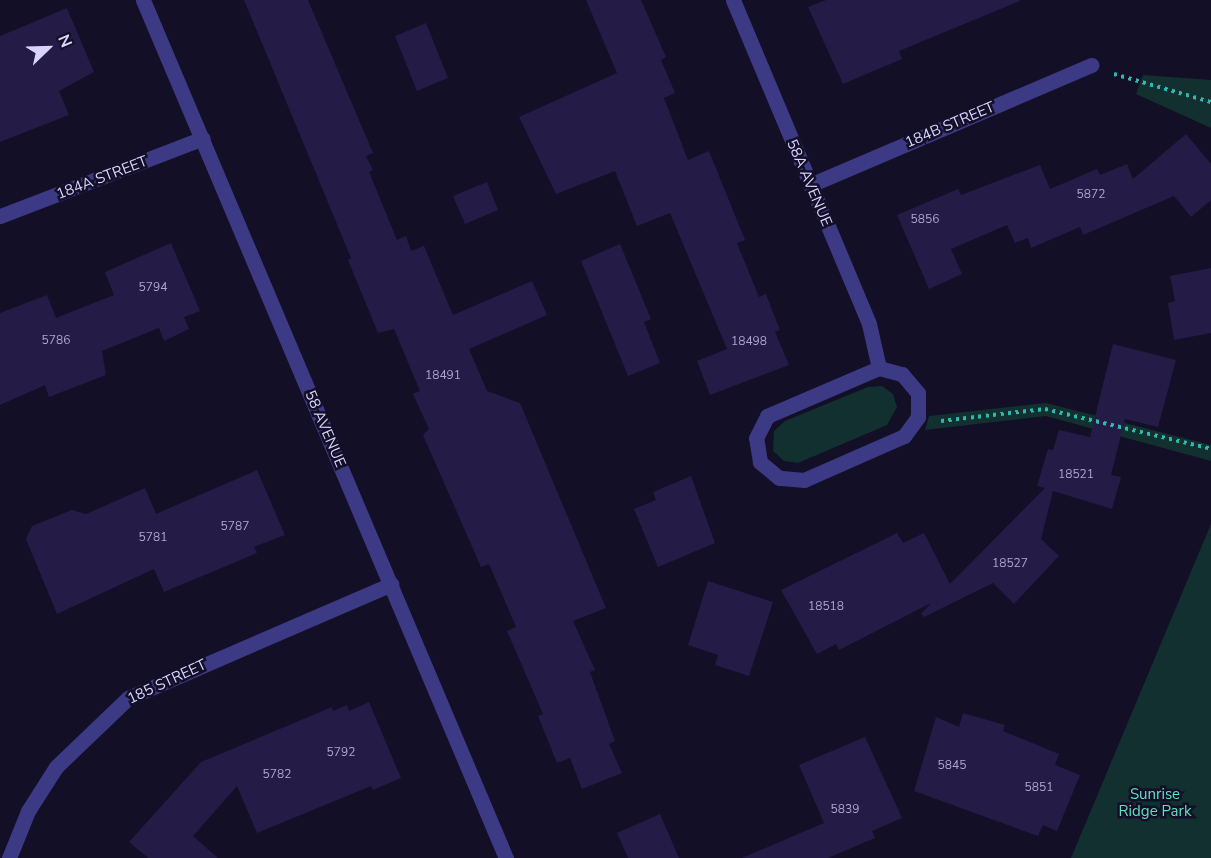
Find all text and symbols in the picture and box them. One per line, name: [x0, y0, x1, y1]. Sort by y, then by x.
north arrow: [18, 18, 78, 78]
text: N: [52, 31, 77, 51]
street label: 184B STREET: [903, 98, 997, 152]
street label: 58A AVENUE: [783, 137, 835, 229]
street label: 184A STREET: [54, 152, 150, 204]
house number: 5872: [1077, 188, 1105, 202]
house number: 5856: [911, 213, 939, 227]
house number: 5794: [139, 281, 167, 295]
house number: 5786: [42, 334, 70, 348]
house number: 18498: [731, 335, 767, 349]
house number: 18491: [425, 369, 461, 383]
street label: 58 AVENUE: [301, 388, 349, 470]
house number: 18521: [1058, 468, 1094, 482]
house number: 5787: [221, 520, 249, 534]
house number: 5781: [139, 531, 167, 545]
house number: 18527: [992, 557, 1028, 571]
house number: 18518: [808, 600, 844, 614]
street label: 185 STREET: [125, 656, 209, 708]
house number: 5792: [327, 746, 355, 760]
house number: 5845: [938, 759, 966, 773]
house number: 5782: [263, 768, 291, 782]
house number: 5851: [1025, 781, 1053, 795]
park label: Sunrise Ridge Park: [1119, 785, 1191, 820]
house number: 5839: [831, 803, 859, 817]

